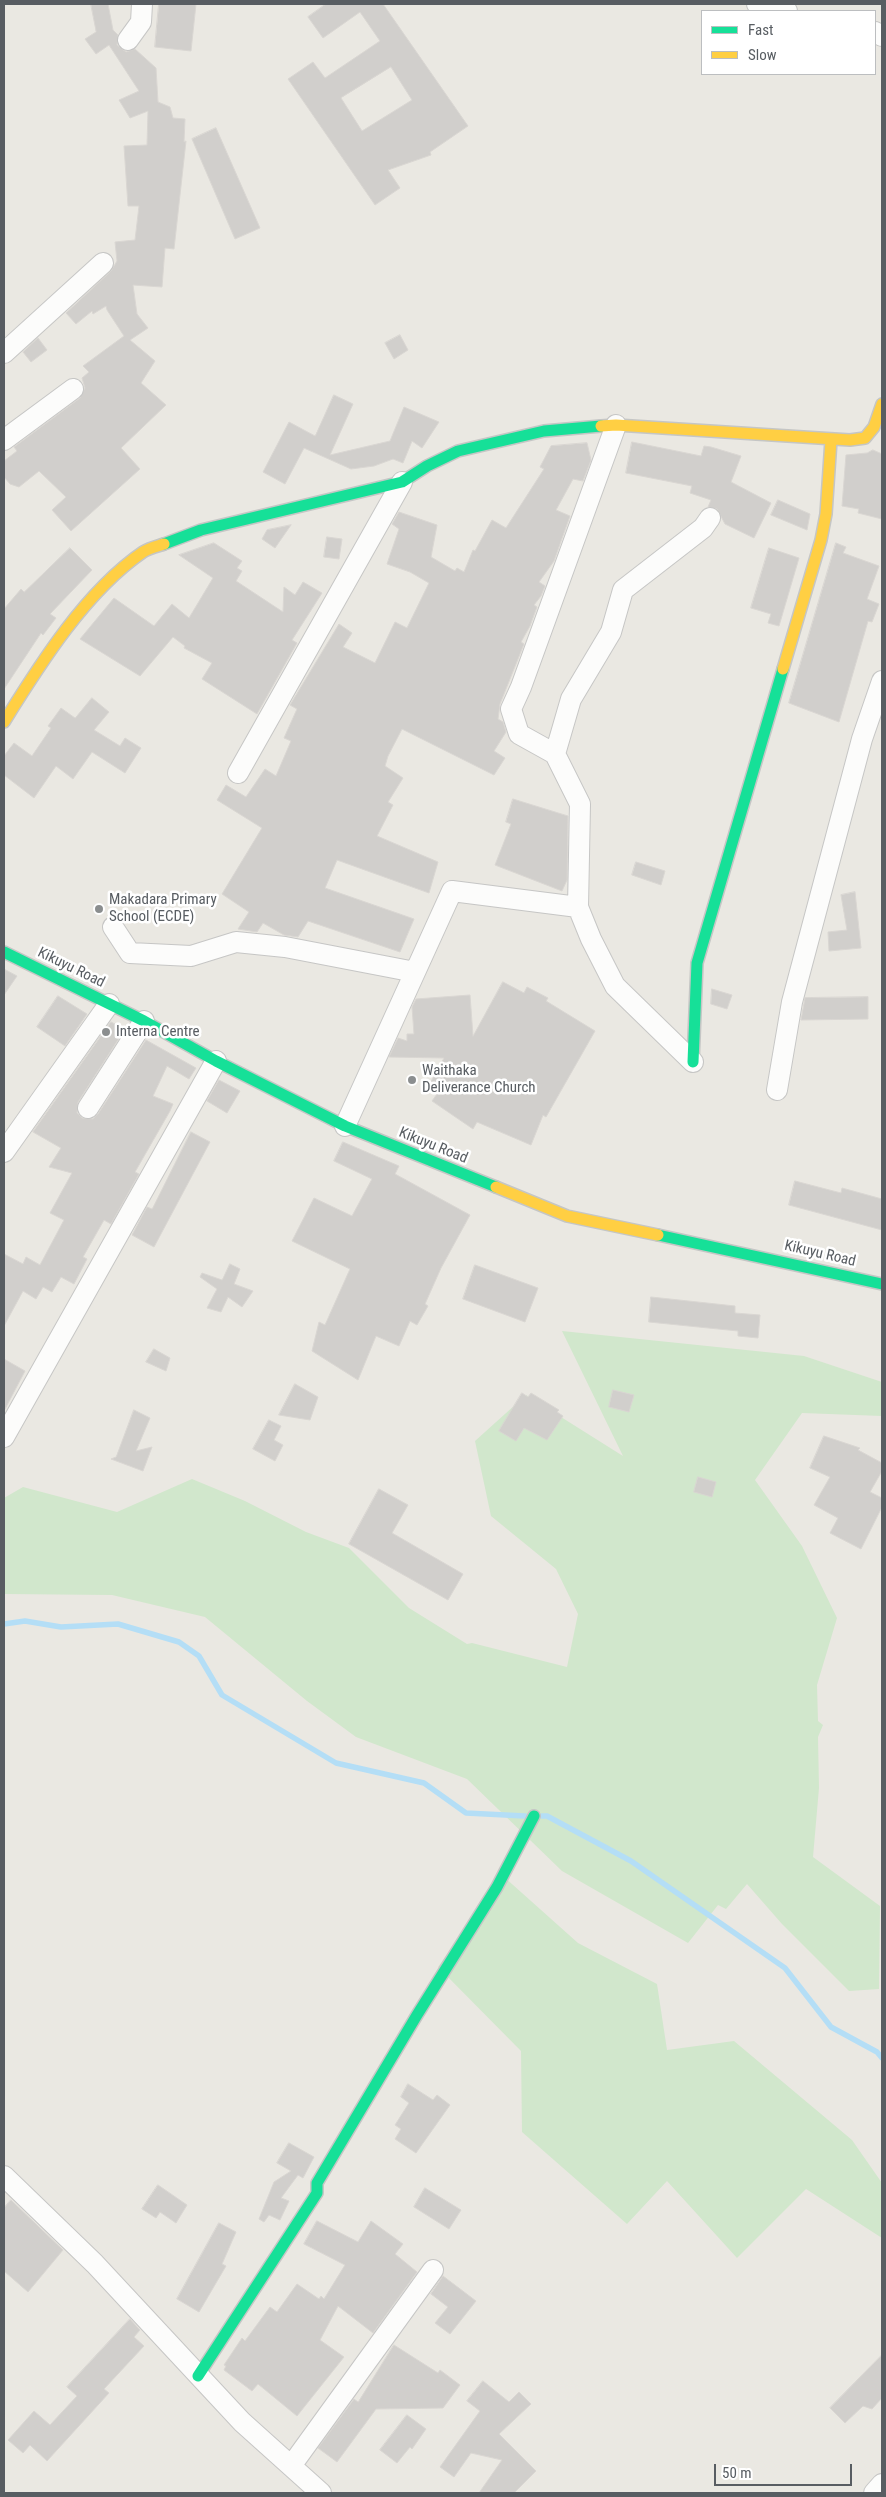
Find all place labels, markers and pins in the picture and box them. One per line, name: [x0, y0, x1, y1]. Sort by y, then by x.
place label: Makadara Primary School (ECDE): [109, 891, 217, 926]
marker: Makadara Primary School (ECDE): [93, 903, 105, 915]
place label: Interna Centre: [116, 1023, 200, 1041]
marker: Interna Centre: [100, 1026, 112, 1038]
place label: Waithaka Deliverance Church: [422, 1062, 536, 1097]
marker: Waithaka Deliverance Church: [406, 1074, 418, 1086]

